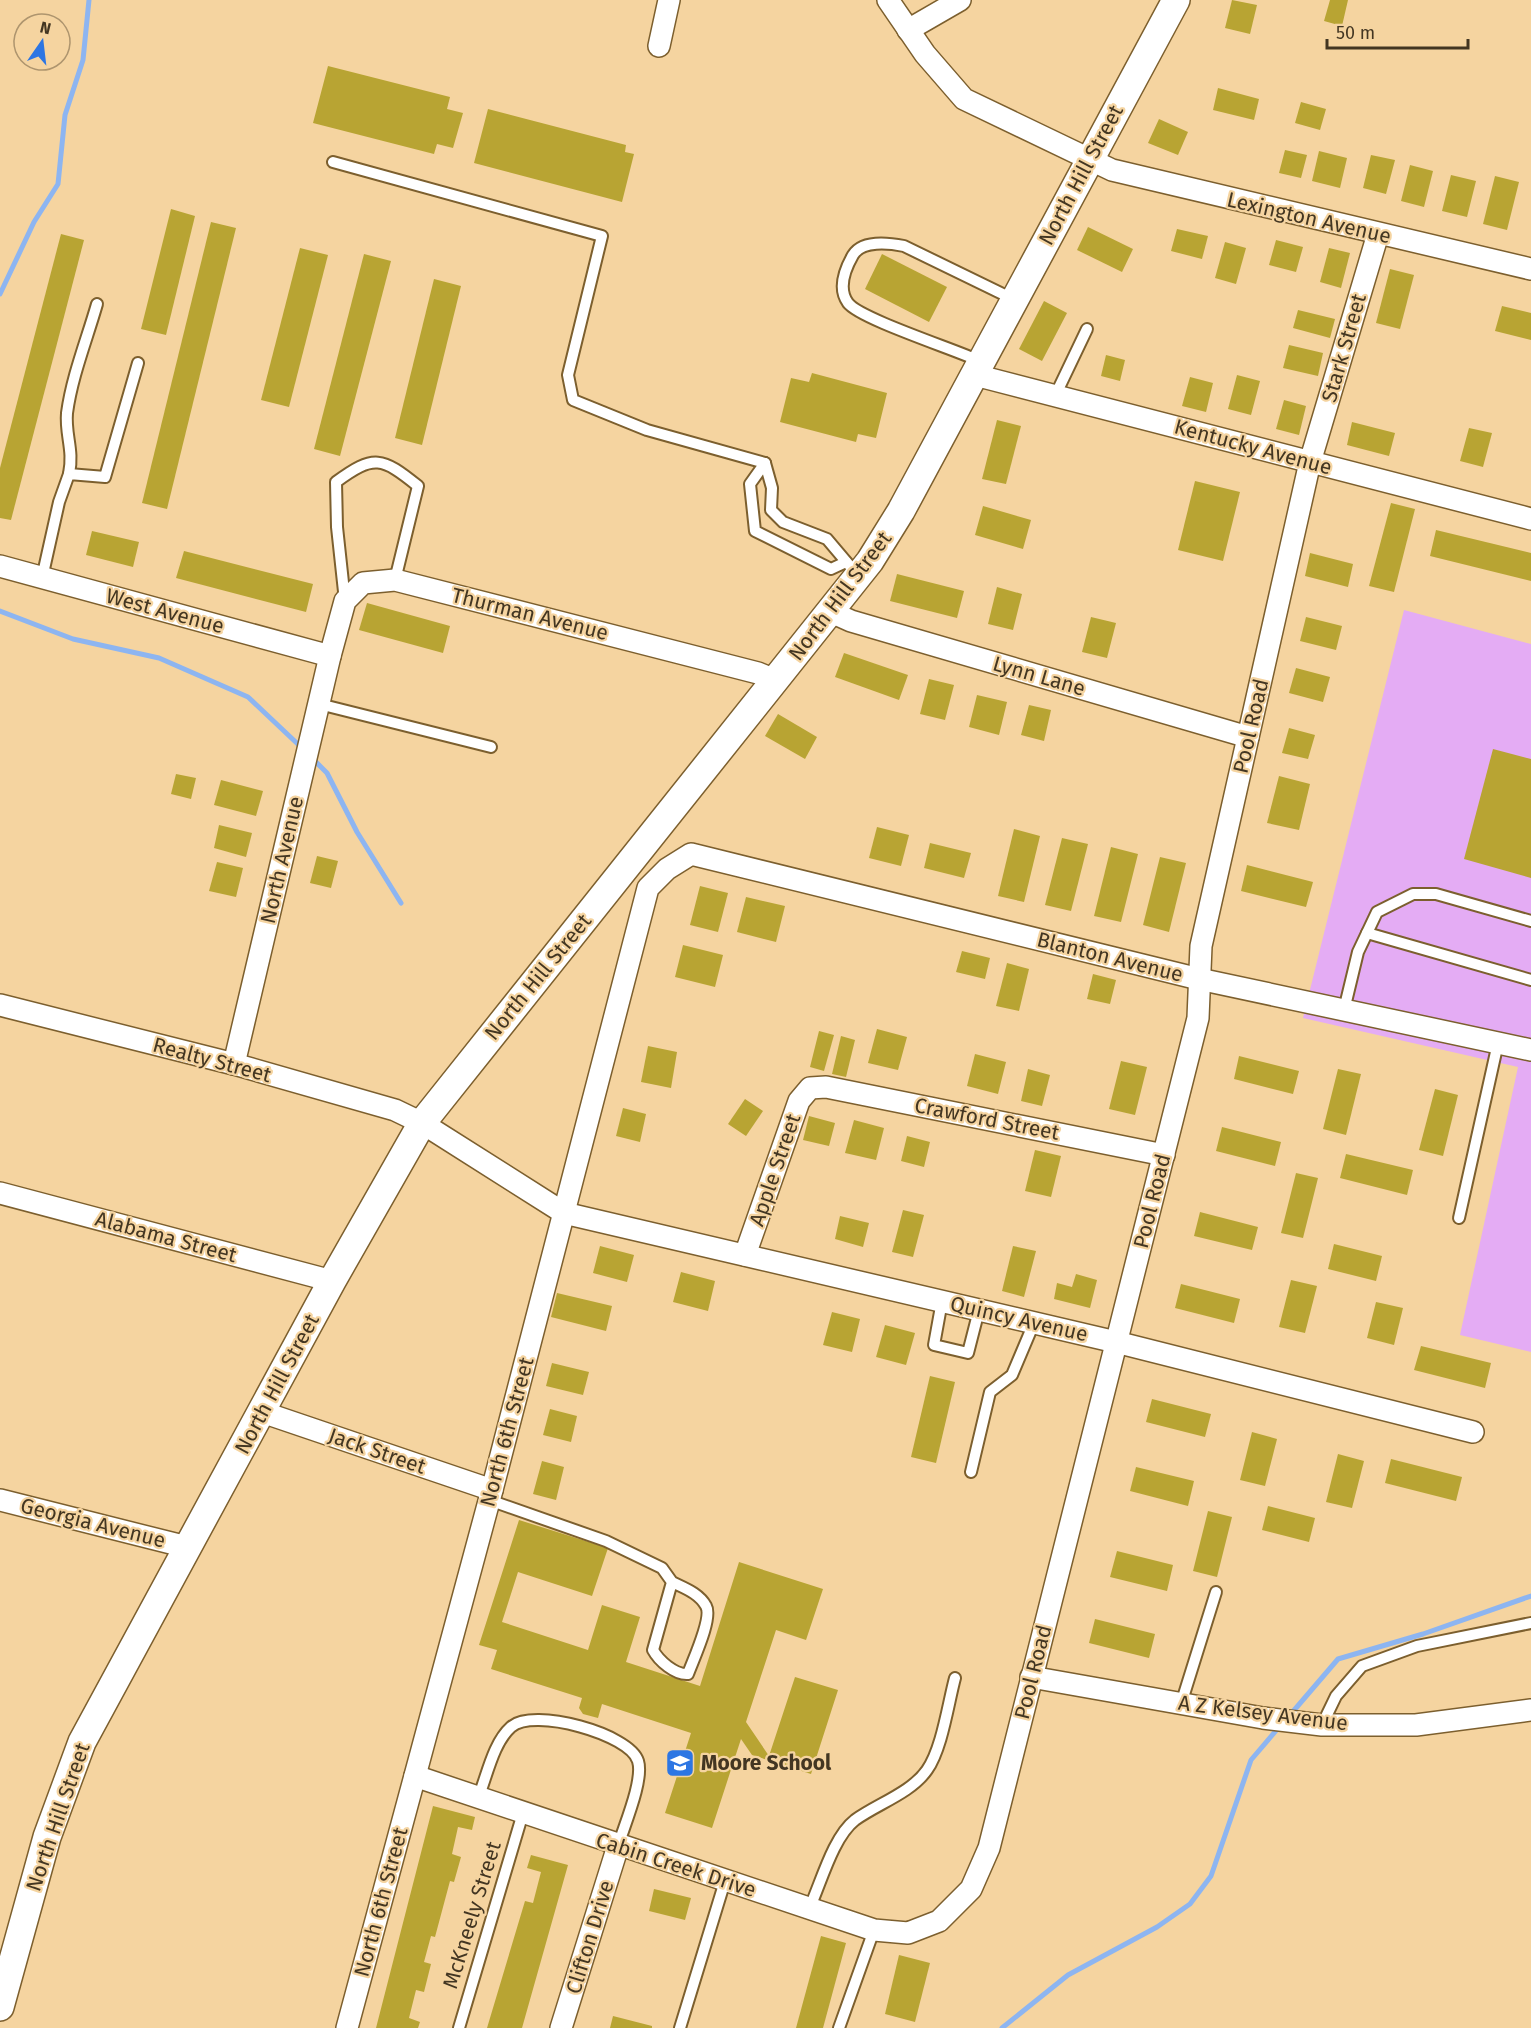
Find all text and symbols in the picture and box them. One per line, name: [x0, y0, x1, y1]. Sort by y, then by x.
north arrow: [12, 12, 72, 72]
scale bar: [1327, 12, 1468, 50]
text: N: [38, 17, 53, 38]
text: 50 m: [1336, 22, 1375, 44]
street label: North Hill Street: [1033, 100, 1129, 250]
street label: Lexington Avenue: [1224, 186, 1394, 250]
street label: Stark Street: [1316, 290, 1372, 405]
street label: Kentucky Avenue: [1171, 413, 1335, 481]
street label: North Hill Street: [783, 526, 897, 666]
street label: Thurman Avenue: [449, 582, 611, 646]
street label: West Avenue: [103, 583, 227, 639]
street label: Lynn Lane: [990, 650, 1088, 702]
street label: Pool Road: [1228, 676, 1274, 776]
street label: North Avenue: [255, 794, 309, 926]
street label: North Hill Street: [479, 908, 597, 1045]
street label: Blanton Avenue: [1034, 926, 1186, 988]
street label: Realty Street: [150, 1032, 274, 1088]
street label: Crawford Street: [912, 1092, 1062, 1146]
street label: Apple Street: [744, 1110, 806, 1230]
street label: Pool Road: [1128, 1151, 1176, 1251]
street label: Alabama Street: [93, 1206, 240, 1268]
street label: Quincy Avenue: [948, 1291, 1090, 1347]
street label: North Hill Street: [229, 1309, 325, 1459]
street label: North 6th Street: [475, 1354, 540, 1510]
street label: Jack Street: [325, 1422, 429, 1480]
street label: Georgia Avenue: [18, 1492, 168, 1554]
street label: Pool Road: [1009, 1622, 1057, 1722]
street label: A Z Kelsey Avenue: [1177, 1690, 1349, 1736]
street label: North Hill Street: [20, 1739, 96, 1895]
school or university icon: Moore School: [664, 1747, 696, 1779]
place label: Moore School: [701, 1750, 832, 1776]
street label: North 6th Street: [349, 1824, 414, 1980]
street label: Cabin Creek Drive: [593, 1827, 759, 1903]
street label: McKneely Street: [437, 1838, 507, 1992]
street label: Clifton Drive: [560, 1877, 620, 1997]

